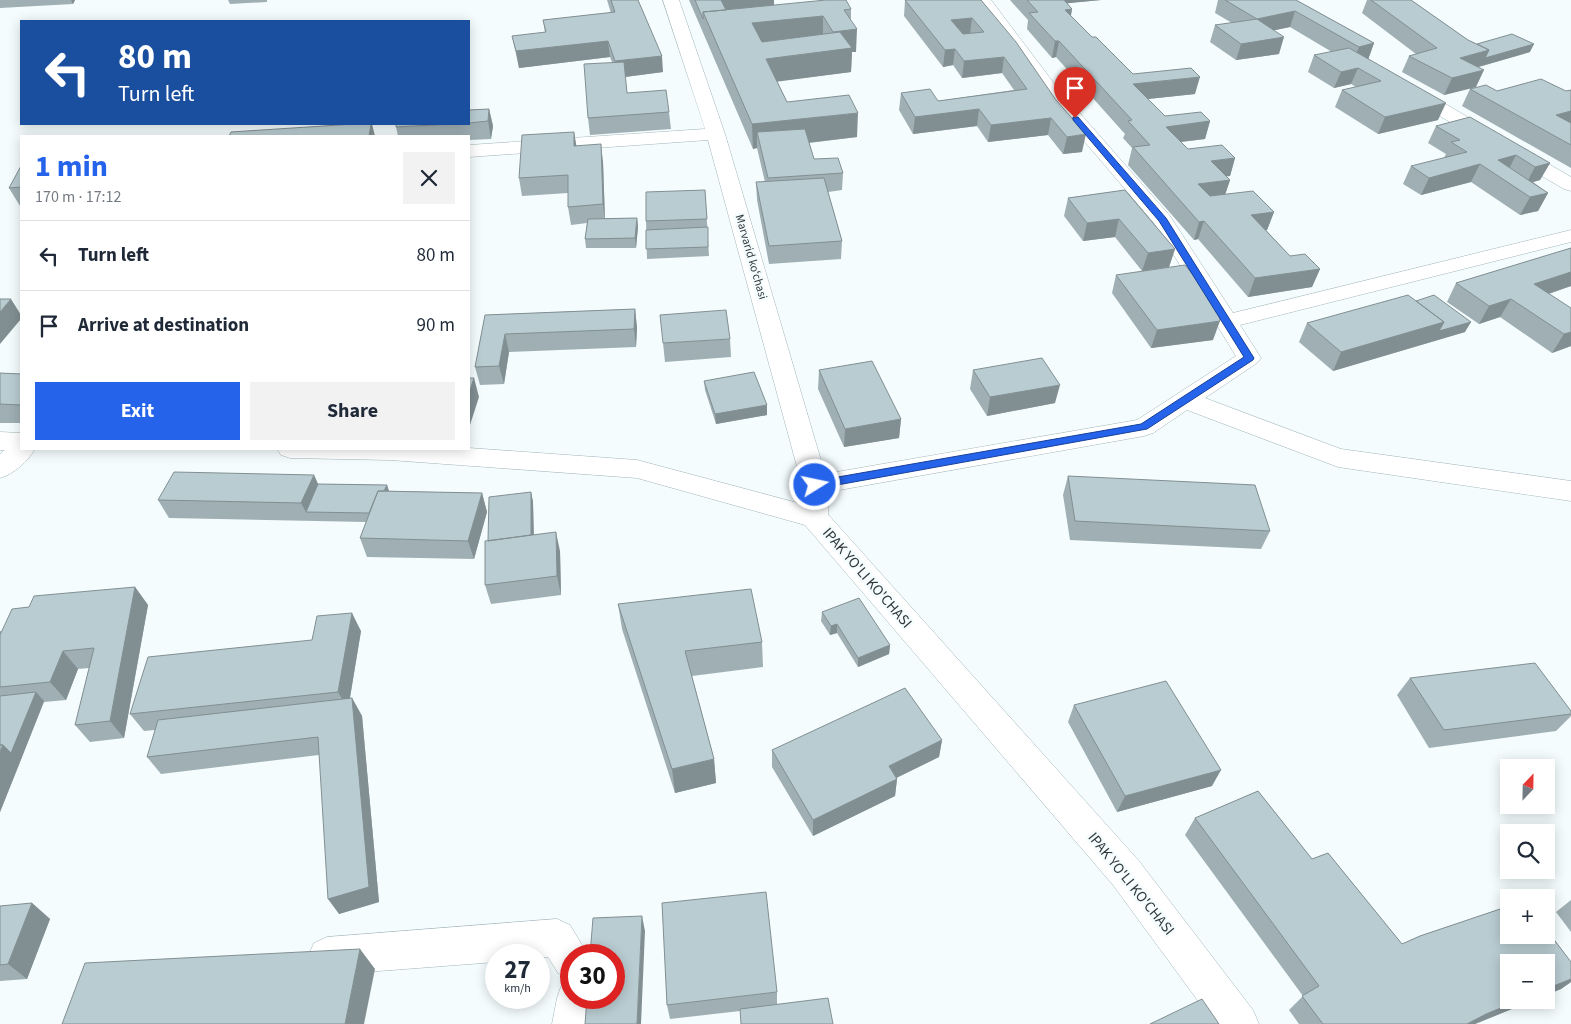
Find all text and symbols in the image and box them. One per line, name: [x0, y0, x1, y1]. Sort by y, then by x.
text: 80 m: [118, 32, 192, 82]
icon: left: [35, 40, 100, 105]
pin: [1054, 67, 1096, 118]
icon: arrive: [1061, 74, 1089, 102]
text: Turn left: [118, 78, 194, 110]
text: 1 min: [35, 145, 108, 188]
button: close: [403, 152, 455, 204]
text: 170 m · 17:12: [35, 186, 122, 208]
street label: Marvarid koʻchasi: [731, 213, 771, 301]
icon: left: [35, 242, 63, 270]
text: Turn left: [78, 242, 149, 269]
text: 80 m: [417, 242, 455, 269]
icon: arrive: [35, 312, 63, 340]
text: Arrive at destination: [78, 312, 249, 339]
text: 90 m: [417, 312, 455, 339]
button: Exit: [35, 382, 240, 440]
button: Share: [250, 382, 455, 440]
position arrow: [788, 458, 840, 510]
street label: IPAK YO'LI KO'CHASI: [817, 523, 917, 633]
north arrow: [1500, 759, 1555, 814]
map controls: [1500, 759, 1555, 1009]
button: search: [1500, 824, 1555, 879]
street label: IPAK YO'LI KO'CHASI: [1083, 828, 1179, 940]
button: +: [1500, 889, 1555, 944]
speed limit sign: 30: [560, 944, 625, 1009]
text: 27: [504, 952, 531, 988]
button: −: [1500, 954, 1555, 1009]
text: km/h: [504, 980, 531, 997]

